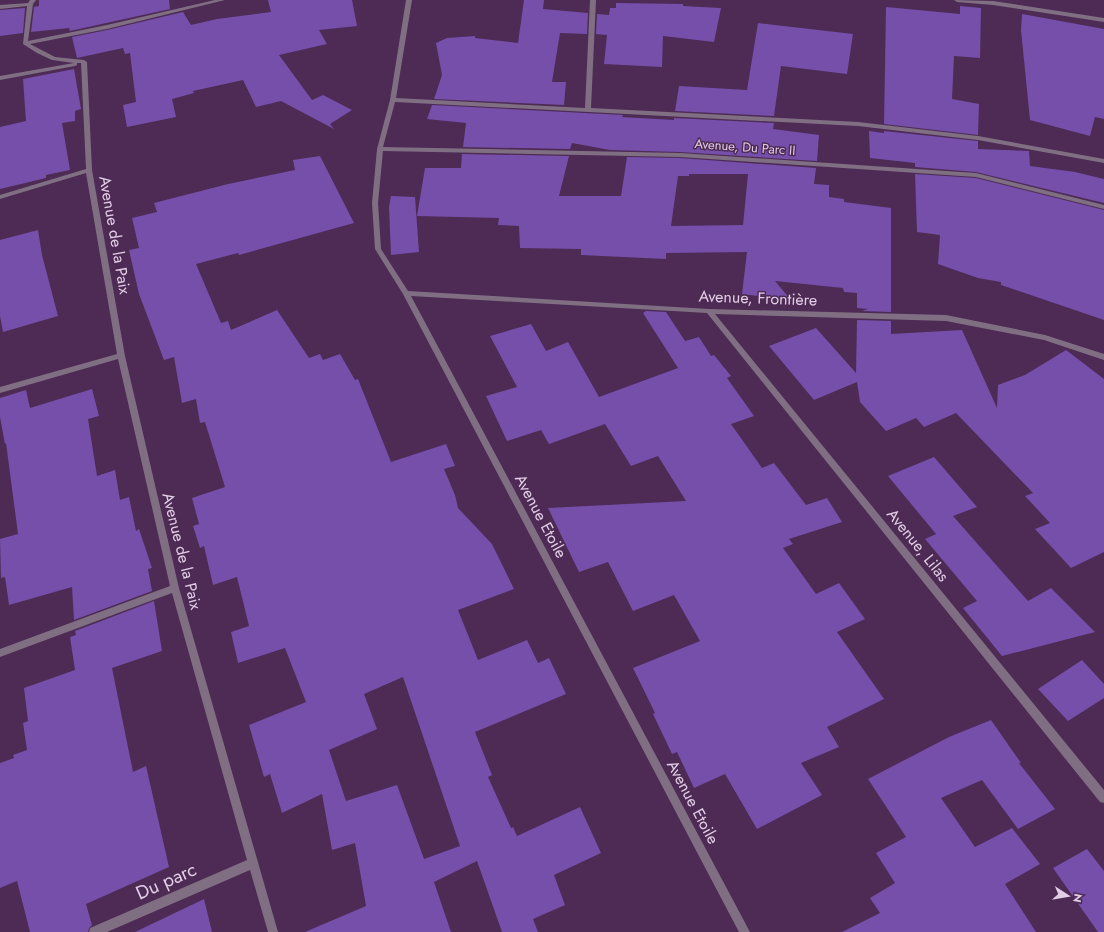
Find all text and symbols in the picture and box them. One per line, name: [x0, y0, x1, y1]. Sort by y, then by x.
street label: Avenue, Du Parc II: [694, 134, 796, 160]
street label: Avenue de la Paix: [93, 174, 137, 296]
street label: Avenue, Frontière: [698, 284, 818, 312]
street label: Avenue Etoile: [509, 470, 573, 562]
street label: Avenue de la Paix: [156, 490, 208, 612]
street label: Avenue, Lilas: [881, 504, 955, 586]
street label: Avenue Etoile: [661, 756, 725, 848]
street label: Du parc: [131, 856, 201, 906]
north arrow: [1048, 876, 1088, 916]
text: N: [1069, 892, 1087, 904]

